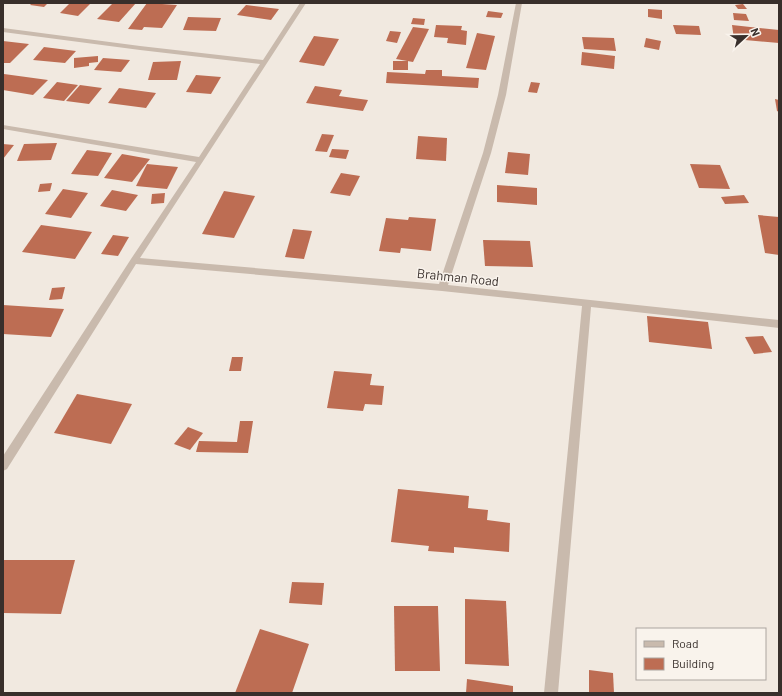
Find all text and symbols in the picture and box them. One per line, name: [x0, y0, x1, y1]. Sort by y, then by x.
north arrow: [726, 16, 766, 56]
text: N: [748, 26, 763, 38]
street label: Brahman Road: [416, 265, 500, 289]
legend: [636, 628, 766, 680]
text: Road: [672, 636, 699, 650]
text: Building: [672, 656, 714, 670]

